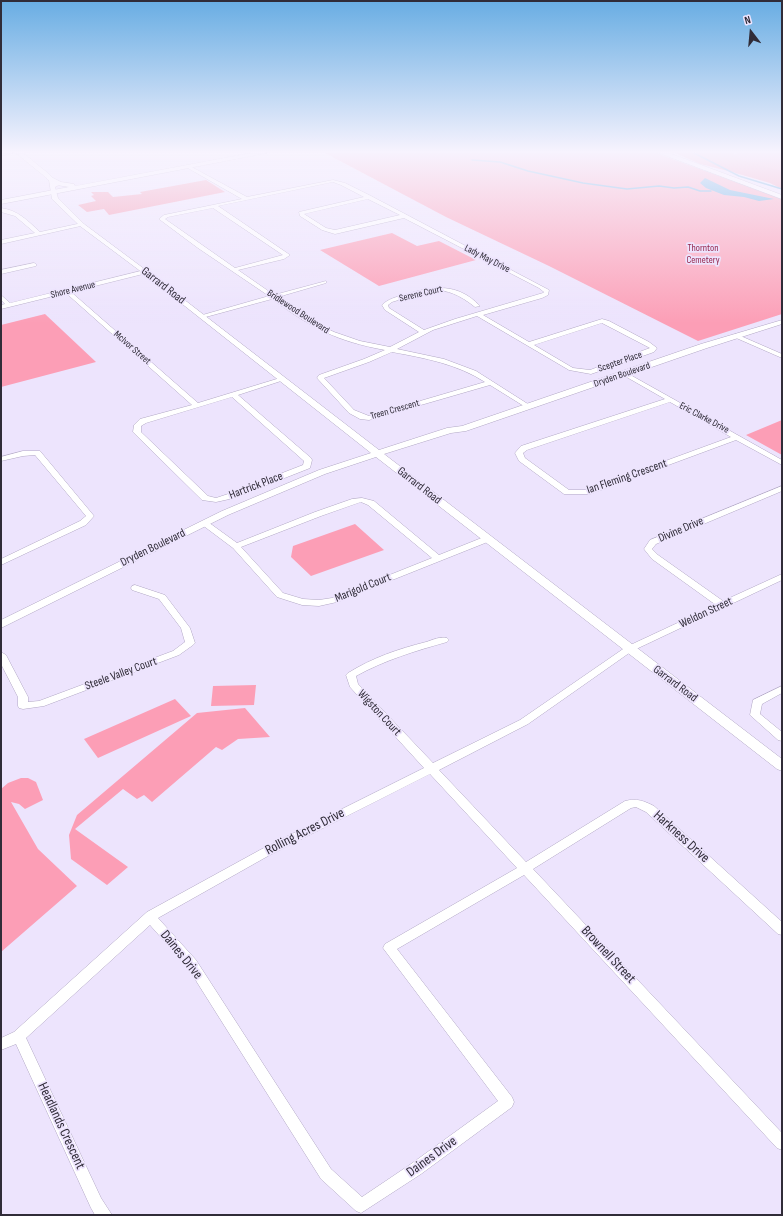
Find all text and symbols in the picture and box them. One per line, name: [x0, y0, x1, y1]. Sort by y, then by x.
north arrow: [731, 12, 771, 52]
text: N: [743, 13, 752, 27]
street label: Lady May Drive: [462, 242, 512, 276]
park label: Thornton Cemetery: [687, 242, 719, 266]
street label: Garrard Road: [138, 264, 188, 308]
street label: Shore Avenue: [49, 279, 97, 301]
street label: Serene Court: [398, 283, 444, 305]
street label: Bridlewood Boulevard: [265, 287, 331, 337]
street label: McIvor Street: [111, 329, 153, 367]
street label: Scepter Place: [596, 349, 644, 375]
street label: Dryden Boulevard: [592, 360, 652, 390]
street label: Treen Crescent: [369, 397, 421, 423]
street label: Eric Clarke Drive: [677, 400, 731, 436]
street label: Ian Fleming Crescent: [585, 457, 669, 497]
street label: Garrard Road: [394, 464, 444, 508]
street label: Hartrick Place: [227, 469, 285, 503]
street label: Divine Drive: [656, 514, 706, 546]
street label: Dryden Boulevard: [118, 526, 188, 570]
street label: Marigold Court: [333, 570, 393, 606]
street label: Weldon Street: [677, 594, 735, 632]
street label: Steele Valley Court: [83, 654, 159, 694]
street label: Garrard Road: [650, 663, 700, 705]
street label: Wigston Court: [354, 687, 404, 739]
street label: Rolling Acres Drive: [263, 805, 347, 859]
street label: Harkness Drive: [649, 807, 713, 867]
street label: Brownell Street: [577, 923, 639, 987]
street label: Daines Drive: [156, 927, 206, 983]
street label: Headlands Crescent: [34, 1080, 88, 1172]
street label: Daines Drive: [404, 1133, 460, 1181]

